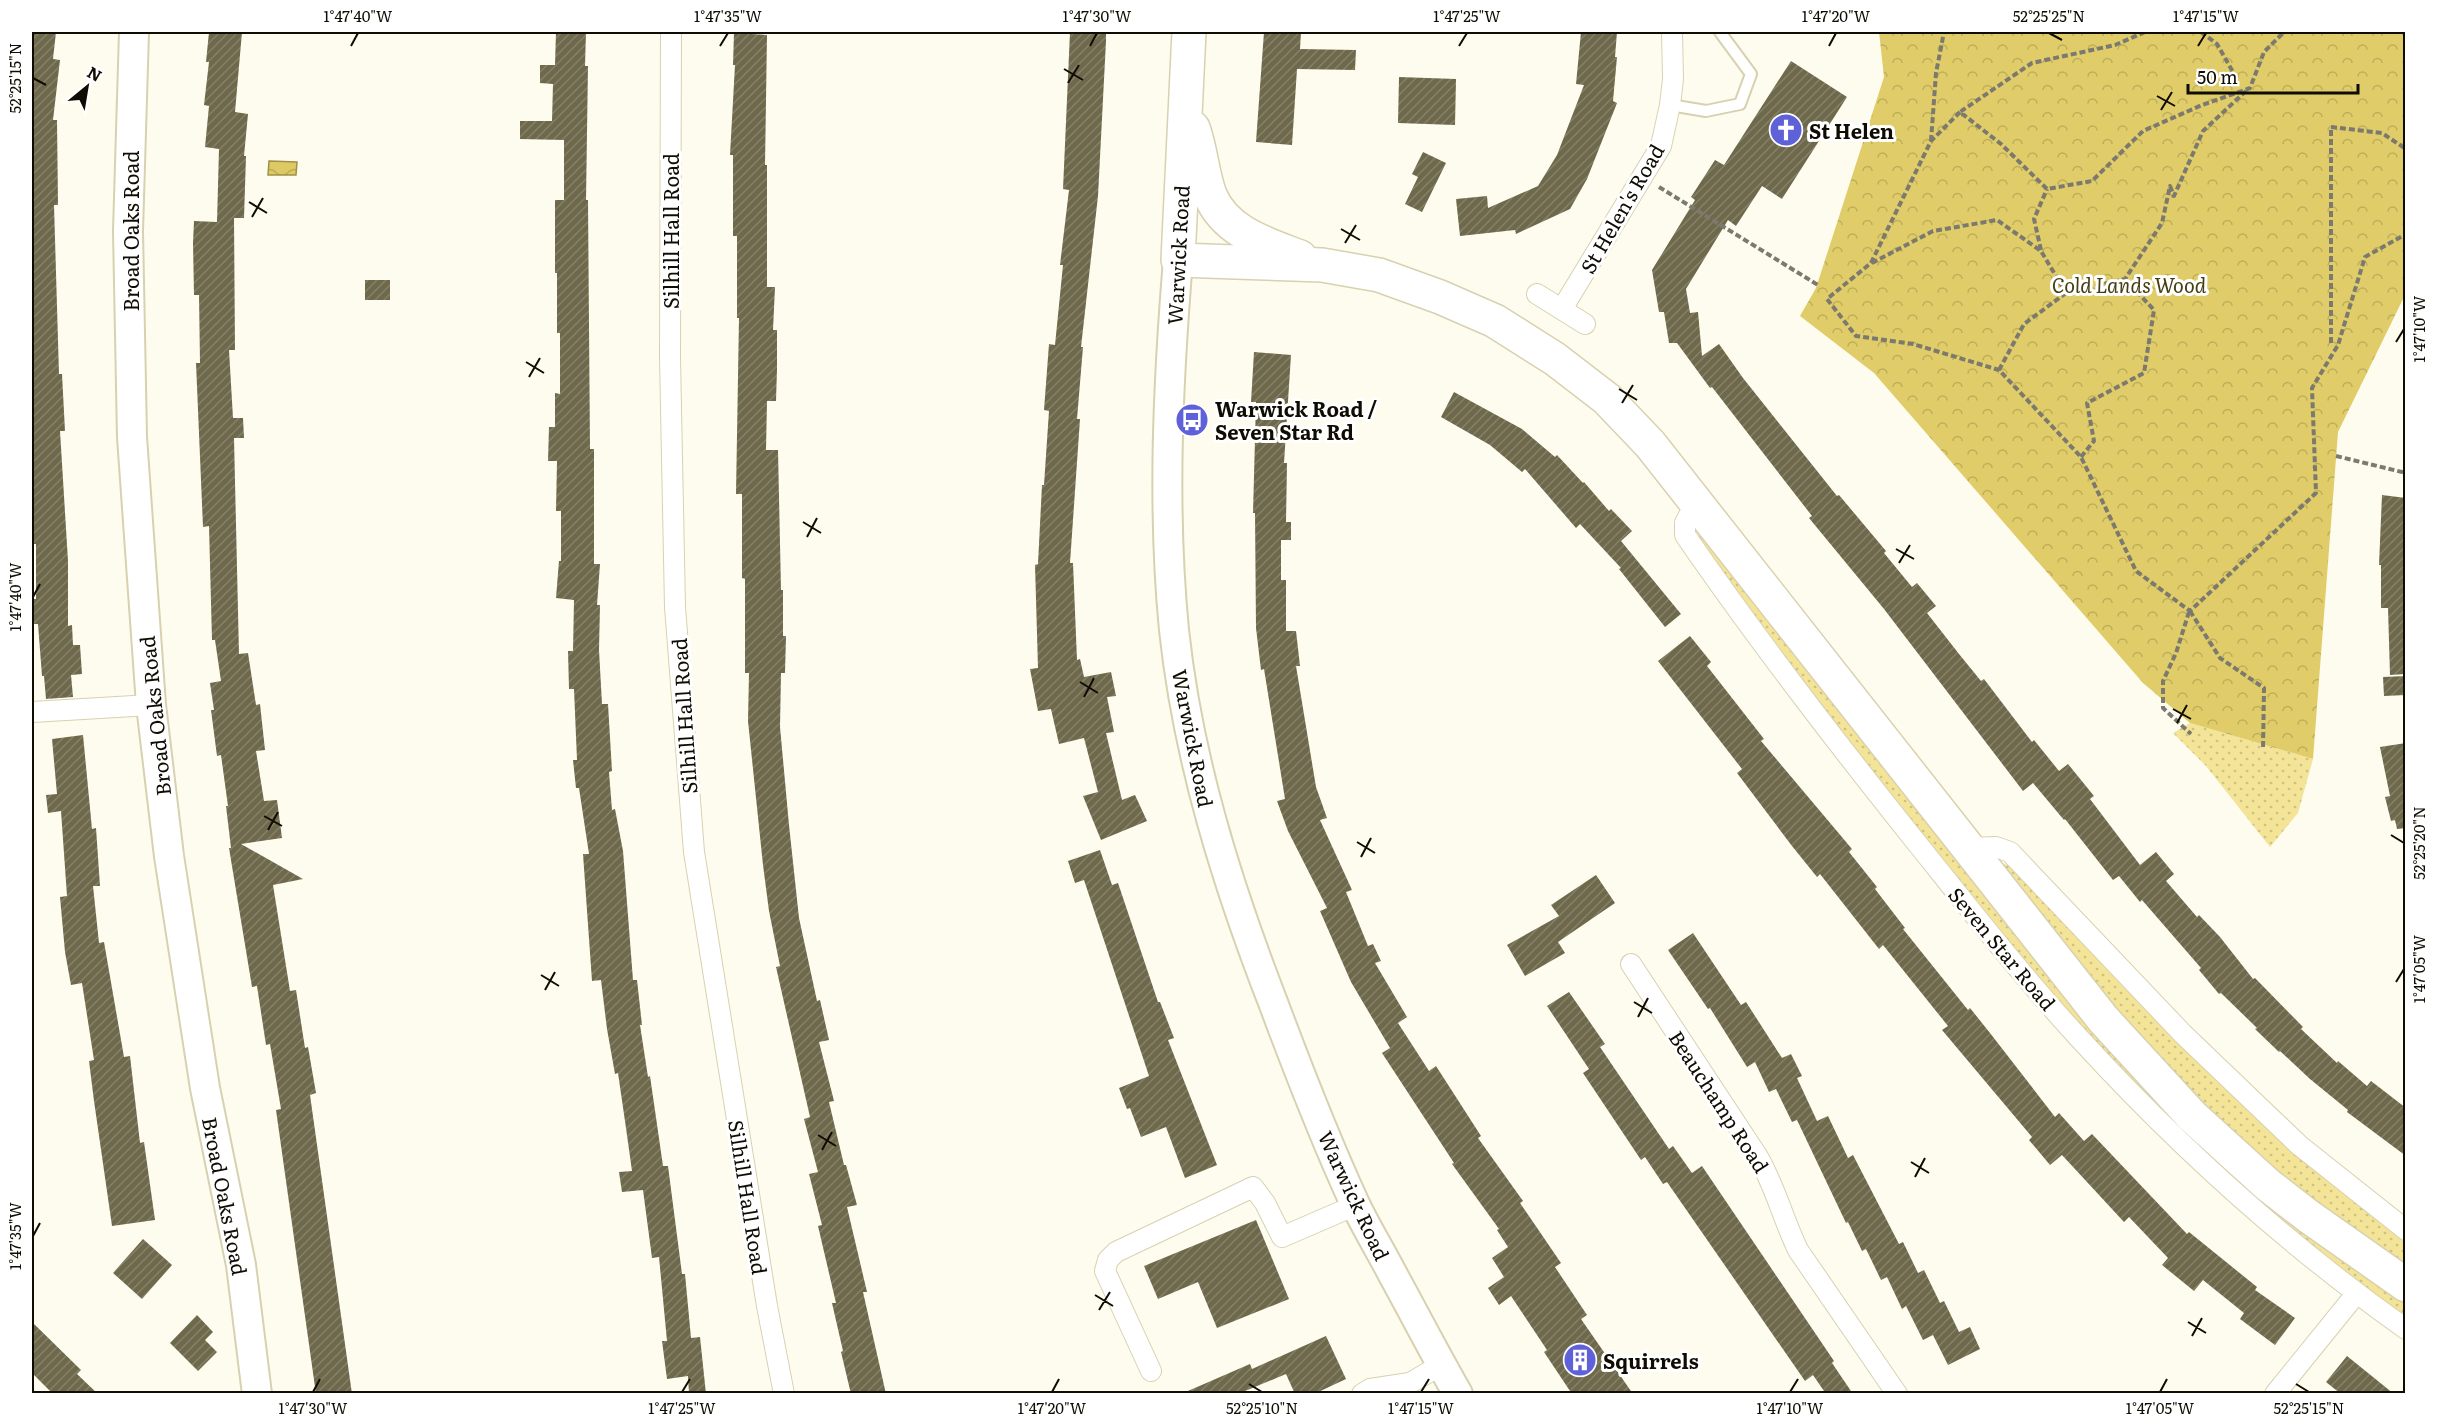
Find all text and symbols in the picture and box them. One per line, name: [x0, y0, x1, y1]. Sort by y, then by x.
text: 1°47'40"W: [323, 4, 393, 27]
text: 1°47'35"W: [694, 4, 762, 27]
text: 1°47'30"W: [1063, 4, 1132, 27]
text: 1°47'25"W: [1433, 4, 1501, 27]
text: 1°47'20"W: [1802, 4, 1871, 27]
text: 52°25'25"N: [2013, 4, 2085, 27]
text: 1°47'15"W: [2173, 4, 2240, 27]
text: 52°25'15"N: [3, 43, 26, 113]
north arrow: [57, 57, 117, 117]
scale bar: [2188, 57, 2358, 95]
text: N: [83, 59, 107, 87]
text: 50 m: [2197, 63, 2238, 90]
church icon: St Helen: [1768, 112, 1804, 148]
place label: St Helen: [1809, 115, 1894, 145]
street label: St Helen's Road: [1572, 138, 1670, 278]
street label: Broad Oaks Road: [115, 151, 145, 311]
street label: Silhill Hall Road: [655, 153, 685, 309]
street label: Warwick Road: [1158, 184, 1196, 326]
park label: Cold Lands Wood: [2052, 269, 2207, 299]
text: 1°47'10"W: [2407, 295, 2430, 362]
place label: Warwick Road / Seven Star Rd: [1215, 393, 1378, 446]
bus stop icon: Warwick Road / Seven Star Rd: [1174, 402, 1210, 438]
text: 1°47'40"W: [3, 562, 26, 632]
street label: Broad Oaks Road: [131, 634, 177, 798]
street label: Silhill Hall Road: [663, 637, 703, 795]
street label: Warwick Road: [1166, 666, 1222, 810]
text: 52°25'20"N: [2407, 806, 2430, 880]
street label: Seven Star Road: [1942, 880, 2064, 1016]
text: 1°47'05"W: [2407, 934, 2430, 1003]
street label: Beauchamp Road: [1663, 1024, 1777, 1178]
street label: Broad Oaks Road: [196, 1114, 256, 1278]
street label: Silhill Hall Road: [722, 1118, 776, 1276]
street label: Warwick Road: [1312, 1125, 1398, 1265]
text: 1°47'35"W: [3, 1202, 26, 1270]
building icon: Squirrels: [1562, 1342, 1598, 1378]
place label: Squirrels: [1603, 1345, 1699, 1375]
text: 1°47'30"W: [279, 1396, 348, 1419]
text: 1°47'25"W: [648, 1396, 716, 1419]
text: 1°47'20"W: [1018, 1396, 1087, 1419]
text: 52°25'10"N: [1226, 1396, 1298, 1419]
text: 1°47'15"W: [1388, 1396, 1455, 1419]
text: 1°47'10"W: [1757, 1396, 1824, 1419]
text: 1°47'05"W: [2126, 1396, 2195, 1419]
text: 52°25'15"N: [2274, 1396, 2344, 1419]

